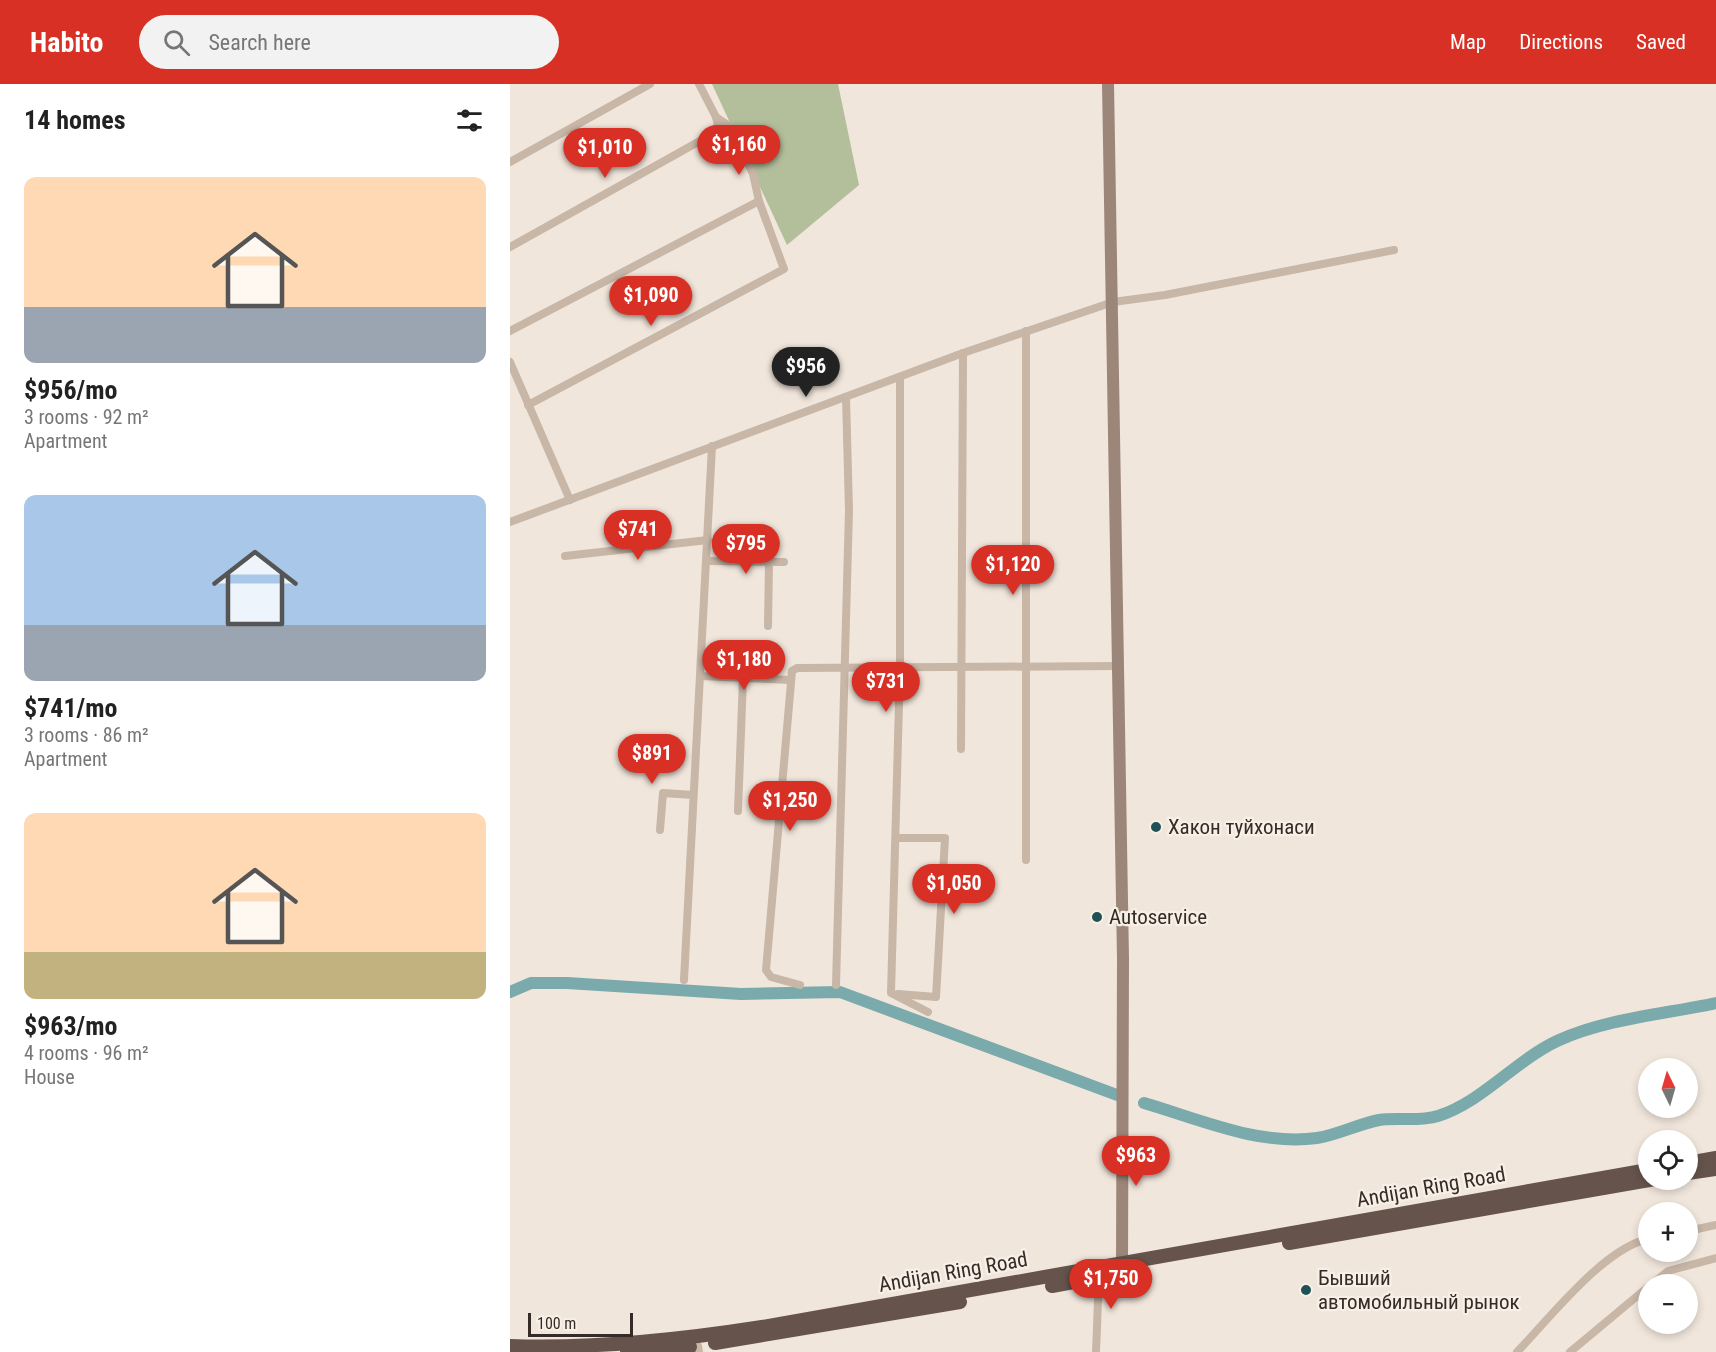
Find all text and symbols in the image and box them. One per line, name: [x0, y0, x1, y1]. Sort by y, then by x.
search box: [139, 15, 559, 69]
text: Habito: [30, 26, 103, 59]
icon: search: [160, 26, 193, 59]
text: Search here: [208, 30, 311, 55]
text: Map: [1450, 30, 1486, 54]
text: Directions: [1519, 30, 1603, 54]
text: Saved: [1636, 30, 1686, 54]
icon: filters: [453, 104, 486, 137]
text: 14 homes: [24, 105, 126, 135]
pin: $1,160: [690, 125, 788, 176]
pin: $1,010: [556, 128, 654, 179]
text: $1,160: [711, 132, 767, 156]
text: $1,010: [577, 135, 633, 159]
icon: home: [201, 216, 309, 324]
pin: $1,090: [602, 276, 700, 327]
text: $1,090: [623, 283, 679, 307]
pin: $956: [770, 347, 842, 398]
text: $956: [786, 354, 826, 378]
text: $956/mo: [24, 375, 117, 405]
text: 3 rooms · 92 m²: [24, 405, 149, 429]
text: Apartment: [24, 429, 108, 453]
pin: $741: [602, 510, 674, 561]
text: $741: [618, 517, 658, 541]
pin: $795: [710, 524, 782, 575]
text: $795: [726, 531, 766, 555]
icon: home: [201, 534, 309, 642]
pin: $1,120: [964, 545, 1062, 596]
text: $1,120: [985, 552, 1041, 576]
pin: $1,180: [695, 640, 793, 691]
text: $1,180: [716, 647, 772, 671]
pin: $731: [850, 662, 922, 713]
text: $731: [866, 669, 906, 693]
text: $741/mo: [24, 693, 117, 723]
text: 3 rooms · 86 m²: [24, 723, 149, 747]
pin: $891: [616, 734, 688, 785]
text: $891: [632, 741, 672, 765]
text: Apartment: [24, 747, 108, 771]
pin: $1,250: [741, 781, 839, 832]
text: $1,250: [762, 788, 818, 812]
place label: Хакон туйхонаси: [1168, 815, 1315, 839]
marker: Хакон туйхонаси: [1149, 820, 1163, 834]
icon: home: [201, 852, 309, 960]
pin: $1,050: [905, 864, 1003, 915]
text: $1,050: [926, 871, 982, 895]
place label: Autoservice: [1109, 905, 1207, 929]
marker: Autoservice: [1090, 910, 1104, 924]
text: $963/mo: [24, 1011, 117, 1041]
text: 4 rooms · 96 m²: [24, 1041, 149, 1065]
north arrow: [1638, 1058, 1698, 1118]
map controls: [1638, 1058, 1698, 1334]
text: House: [24, 1065, 75, 1089]
button: locate: [1638, 1130, 1698, 1190]
pin: $963: [1100, 1136, 1172, 1187]
text: $963: [1116, 1143, 1156, 1167]
street label: Andijan Ring Road: [1355, 1162, 1507, 1212]
button: +: [1638, 1202, 1698, 1262]
street label: Andijan Ring Road: [877, 1247, 1029, 1297]
pin: $1,750: [1062, 1259, 1160, 1310]
text: $1,750: [1083, 1266, 1139, 1290]
place label: Бывший автомобильный рынок: [1318, 1266, 1520, 1314]
button: −: [1638, 1274, 1698, 1334]
marker: Бывший автомобильный рынок: [1299, 1283, 1313, 1297]
scale bar: [528, 1310, 633, 1338]
text: 100 m: [537, 1314, 576, 1333]

